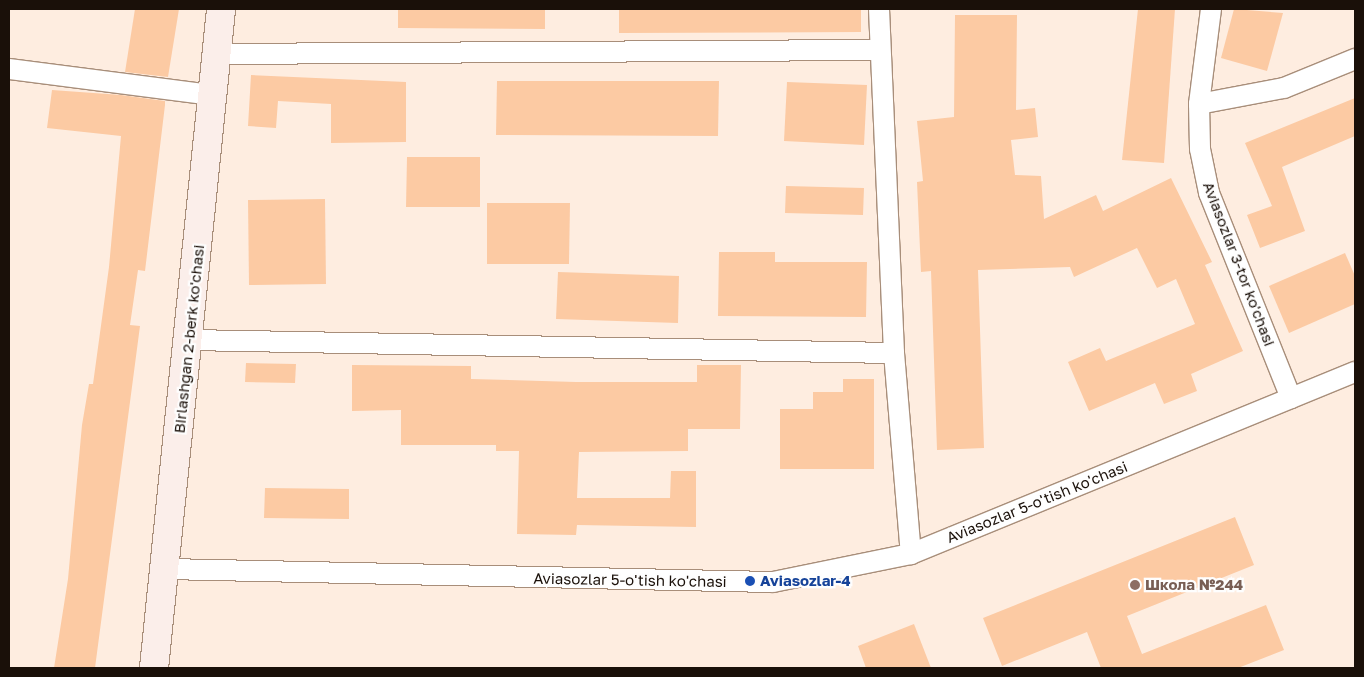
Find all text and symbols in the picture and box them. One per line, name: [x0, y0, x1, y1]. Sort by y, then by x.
street label: Aviasozlar 3-tor ko'chasi: [1199, 179, 1279, 349]
street label: Birlashgan 2-berk ko'chasi: [170, 244, 208, 434]
street label: Aviasozlar 5-o'tish ko'chasi: [944, 457, 1130, 547]
street label: Aviasozlar 5-o'tish ko'chasi: [533, 569, 727, 591]
place label: Aviasozlar-4: [760, 572, 851, 590]
marker: Aviasozlar-4: [744, 575, 756, 587]
place label: Школа №244: [1145, 576, 1243, 594]
marker: Школа №244: [1129, 579, 1141, 591]

